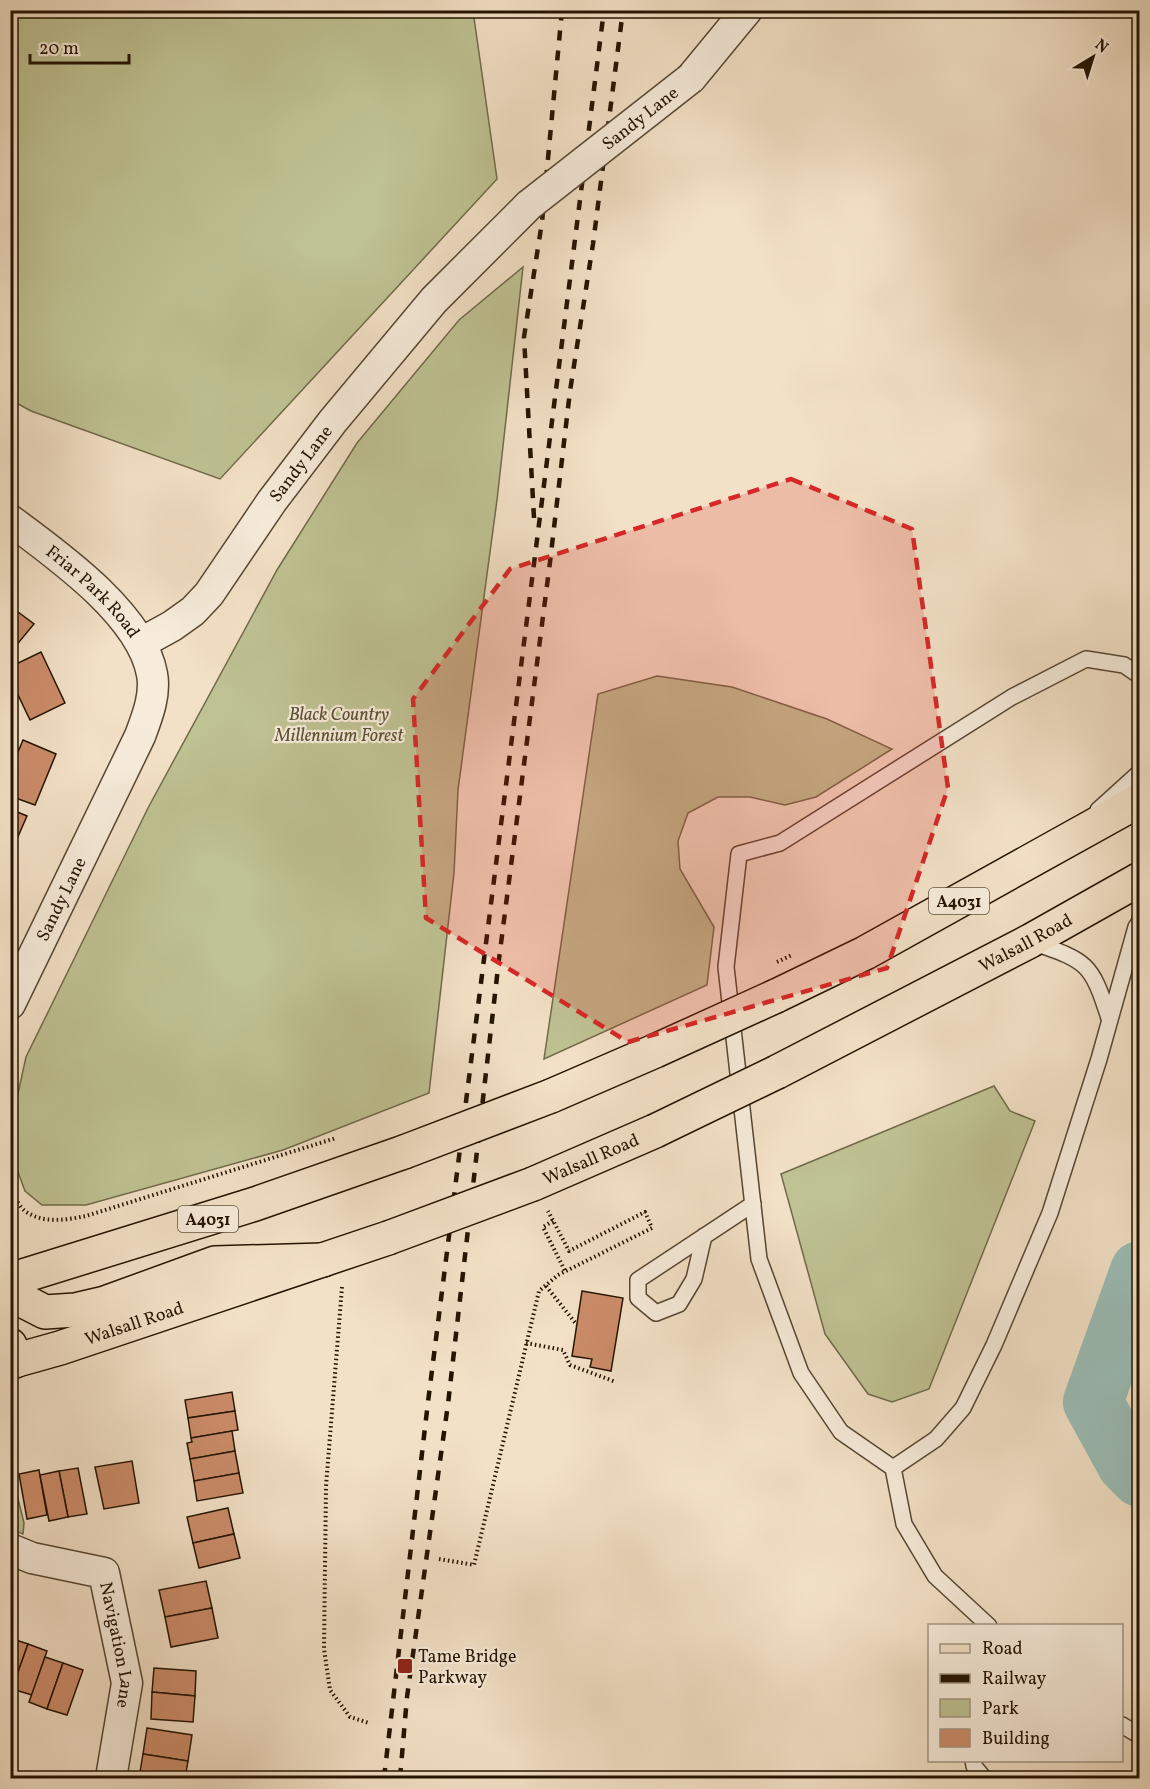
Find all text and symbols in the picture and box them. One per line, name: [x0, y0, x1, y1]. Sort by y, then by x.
scale bar: [30, 27, 129, 65]
north arrow: [1063, 27, 1123, 87]
text: N: [1090, 35, 1113, 59]
text: 20 m: [39, 37, 79, 62]
street label: Sandy Lane: [597, 81, 684, 157]
street label: Sandy Lane: [264, 421, 339, 508]
street label: Friar Park Road: [40, 540, 145, 644]
park label: Black Country Millennium Forest: [274, 703, 404, 749]
street label: Sandy Lane: [31, 853, 94, 946]
road number: A4031: [929, 888, 989, 914]
street label: Walsall Road: [975, 909, 1077, 979]
street label: Walsall Road: [539, 1128, 644, 1192]
road number: A4031: [178, 1206, 238, 1232]
street label: Walsall Road: [82, 1296, 187, 1353]
street label: Navigation Lane: [92, 1580, 138, 1710]
legend: [928, 1624, 1123, 1762]
text: Road: [982, 1637, 1023, 1662]
place label: Tame Bridge Parkway: [418, 1645, 517, 1691]
marker: Tame Bridge Parkway: [396, 1657, 414, 1675]
text: Railway: [982, 1667, 1046, 1692]
text: Park: [982, 1697, 1019, 1722]
text: Building: [982, 1727, 1050, 1752]

